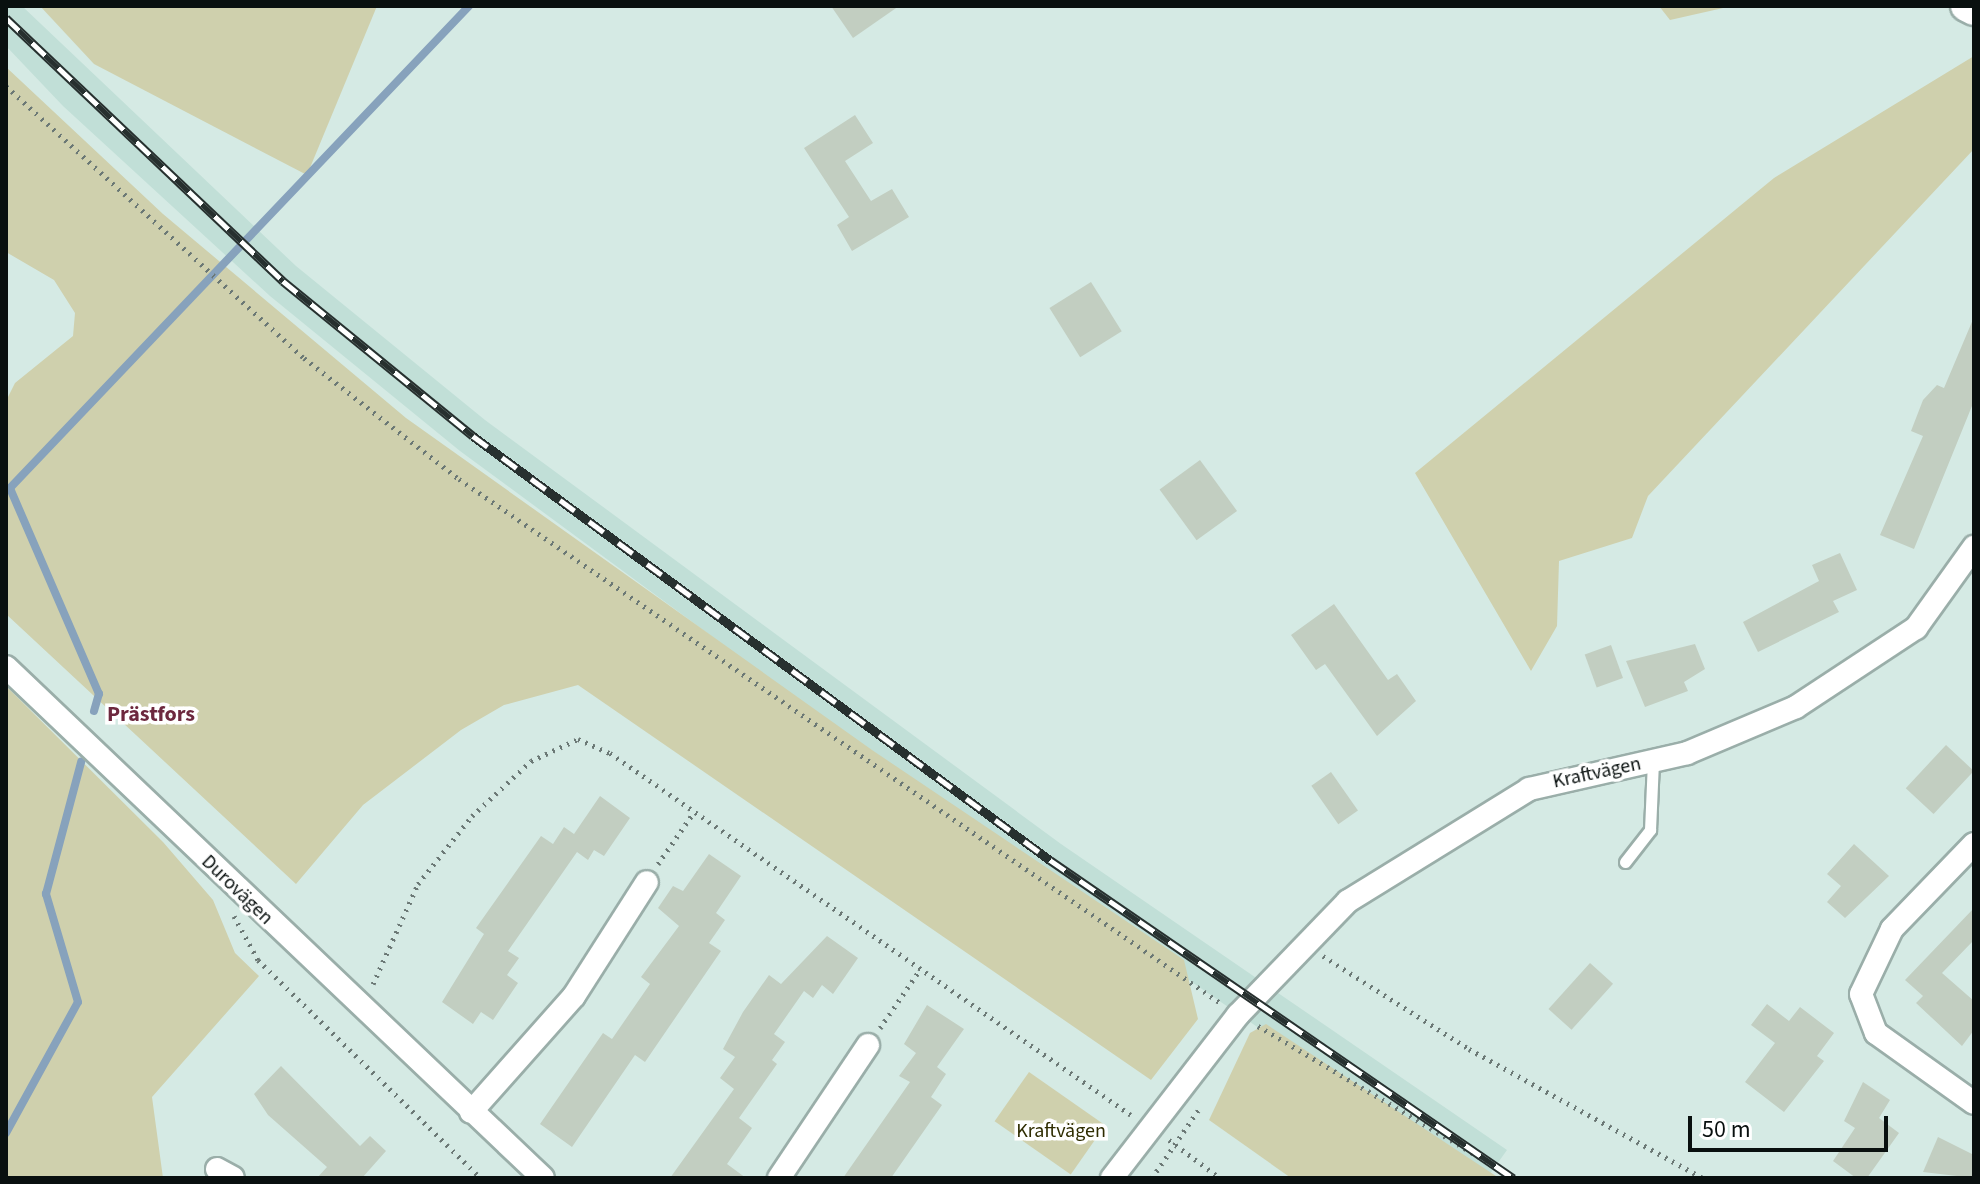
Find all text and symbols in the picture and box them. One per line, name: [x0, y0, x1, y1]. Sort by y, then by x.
district label: Prästfors: [107, 702, 195, 728]
street label: Kraftvägen: [1551, 752, 1643, 794]
street label: Durovägen: [196, 850, 278, 930]
scale bar: [1692, 1100, 1892, 1150]
text: 50 m: [1702, 1112, 1751, 1147]
park label: Kraftvägen: [1016, 1119, 1106, 1143]

